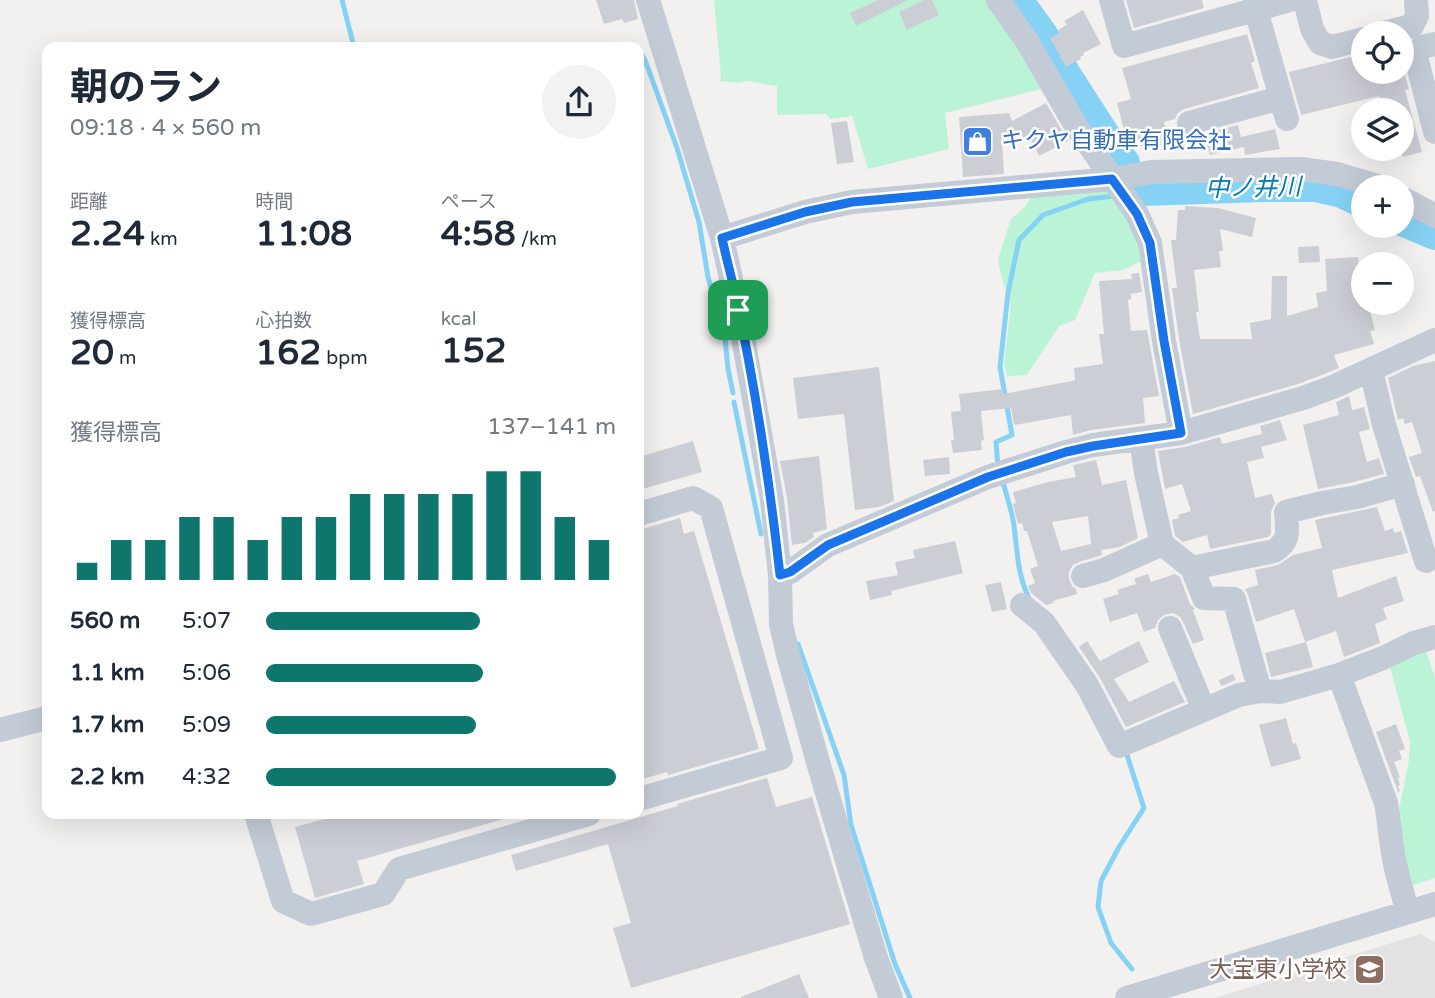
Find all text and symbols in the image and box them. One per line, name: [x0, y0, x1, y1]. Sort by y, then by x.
map controls: [1351, 21, 1414, 315]
button: locate: [1351, 21, 1414, 84]
text: 朝のラン: [70, 65, 222, 111]
button: share: [542, 65, 616, 139]
button: layers: [1351, 98, 1414, 161]
text: 09:18 · 4 × 560 m: [70, 114, 261, 142]
shop icon: キクヤ自動車有限会社: [961, 124, 995, 158]
place label: キクヤ自動車有限会社: [1001, 127, 1231, 155]
water label: 中ノ井川: [1205, 173, 1304, 203]
button: +: [1351, 175, 1414, 238]
text: 距離: [70, 191, 108, 213]
text: 時間: [255, 191, 293, 213]
text: ペース: [441, 191, 497, 213]
text: 2.24: [70, 213, 145, 255]
text: 11:08: [255, 213, 352, 255]
text: 4:58: [441, 213, 516, 255]
text: km: [145, 228, 178, 250]
text: /km: [516, 228, 557, 250]
button: −: [1351, 252, 1414, 315]
pin: [708, 280, 768, 340]
icon: arrive: [719, 291, 757, 329]
text: kcal: [441, 308, 476, 330]
text: 獲得標高: [70, 310, 146, 332]
text: 心拍数: [255, 310, 312, 332]
text: 152: [441, 330, 507, 372]
text: 20: [70, 332, 114, 374]
text: 162: [255, 332, 321, 374]
text: m: [114, 347, 136, 369]
text: bpm: [321, 347, 368, 369]
text: 137–141 m: [487, 413, 616, 441]
text: 獲得標高: [70, 419, 162, 447]
text: 560 m: [70, 607, 140, 635]
text: 5:07: [182, 607, 231, 635]
text: 1.1 km: [70, 659, 145, 687]
text: 5:06: [182, 659, 231, 687]
text: 1.7 km: [70, 711, 144, 739]
text: 5:09: [182, 711, 231, 739]
text: 2.2 km: [70, 763, 145, 791]
text: 4:32: [182, 763, 231, 791]
school or university icon: 大宝東小学校: [1353, 953, 1387, 987]
place label: 大宝東小学校: [1209, 956, 1347, 984]

